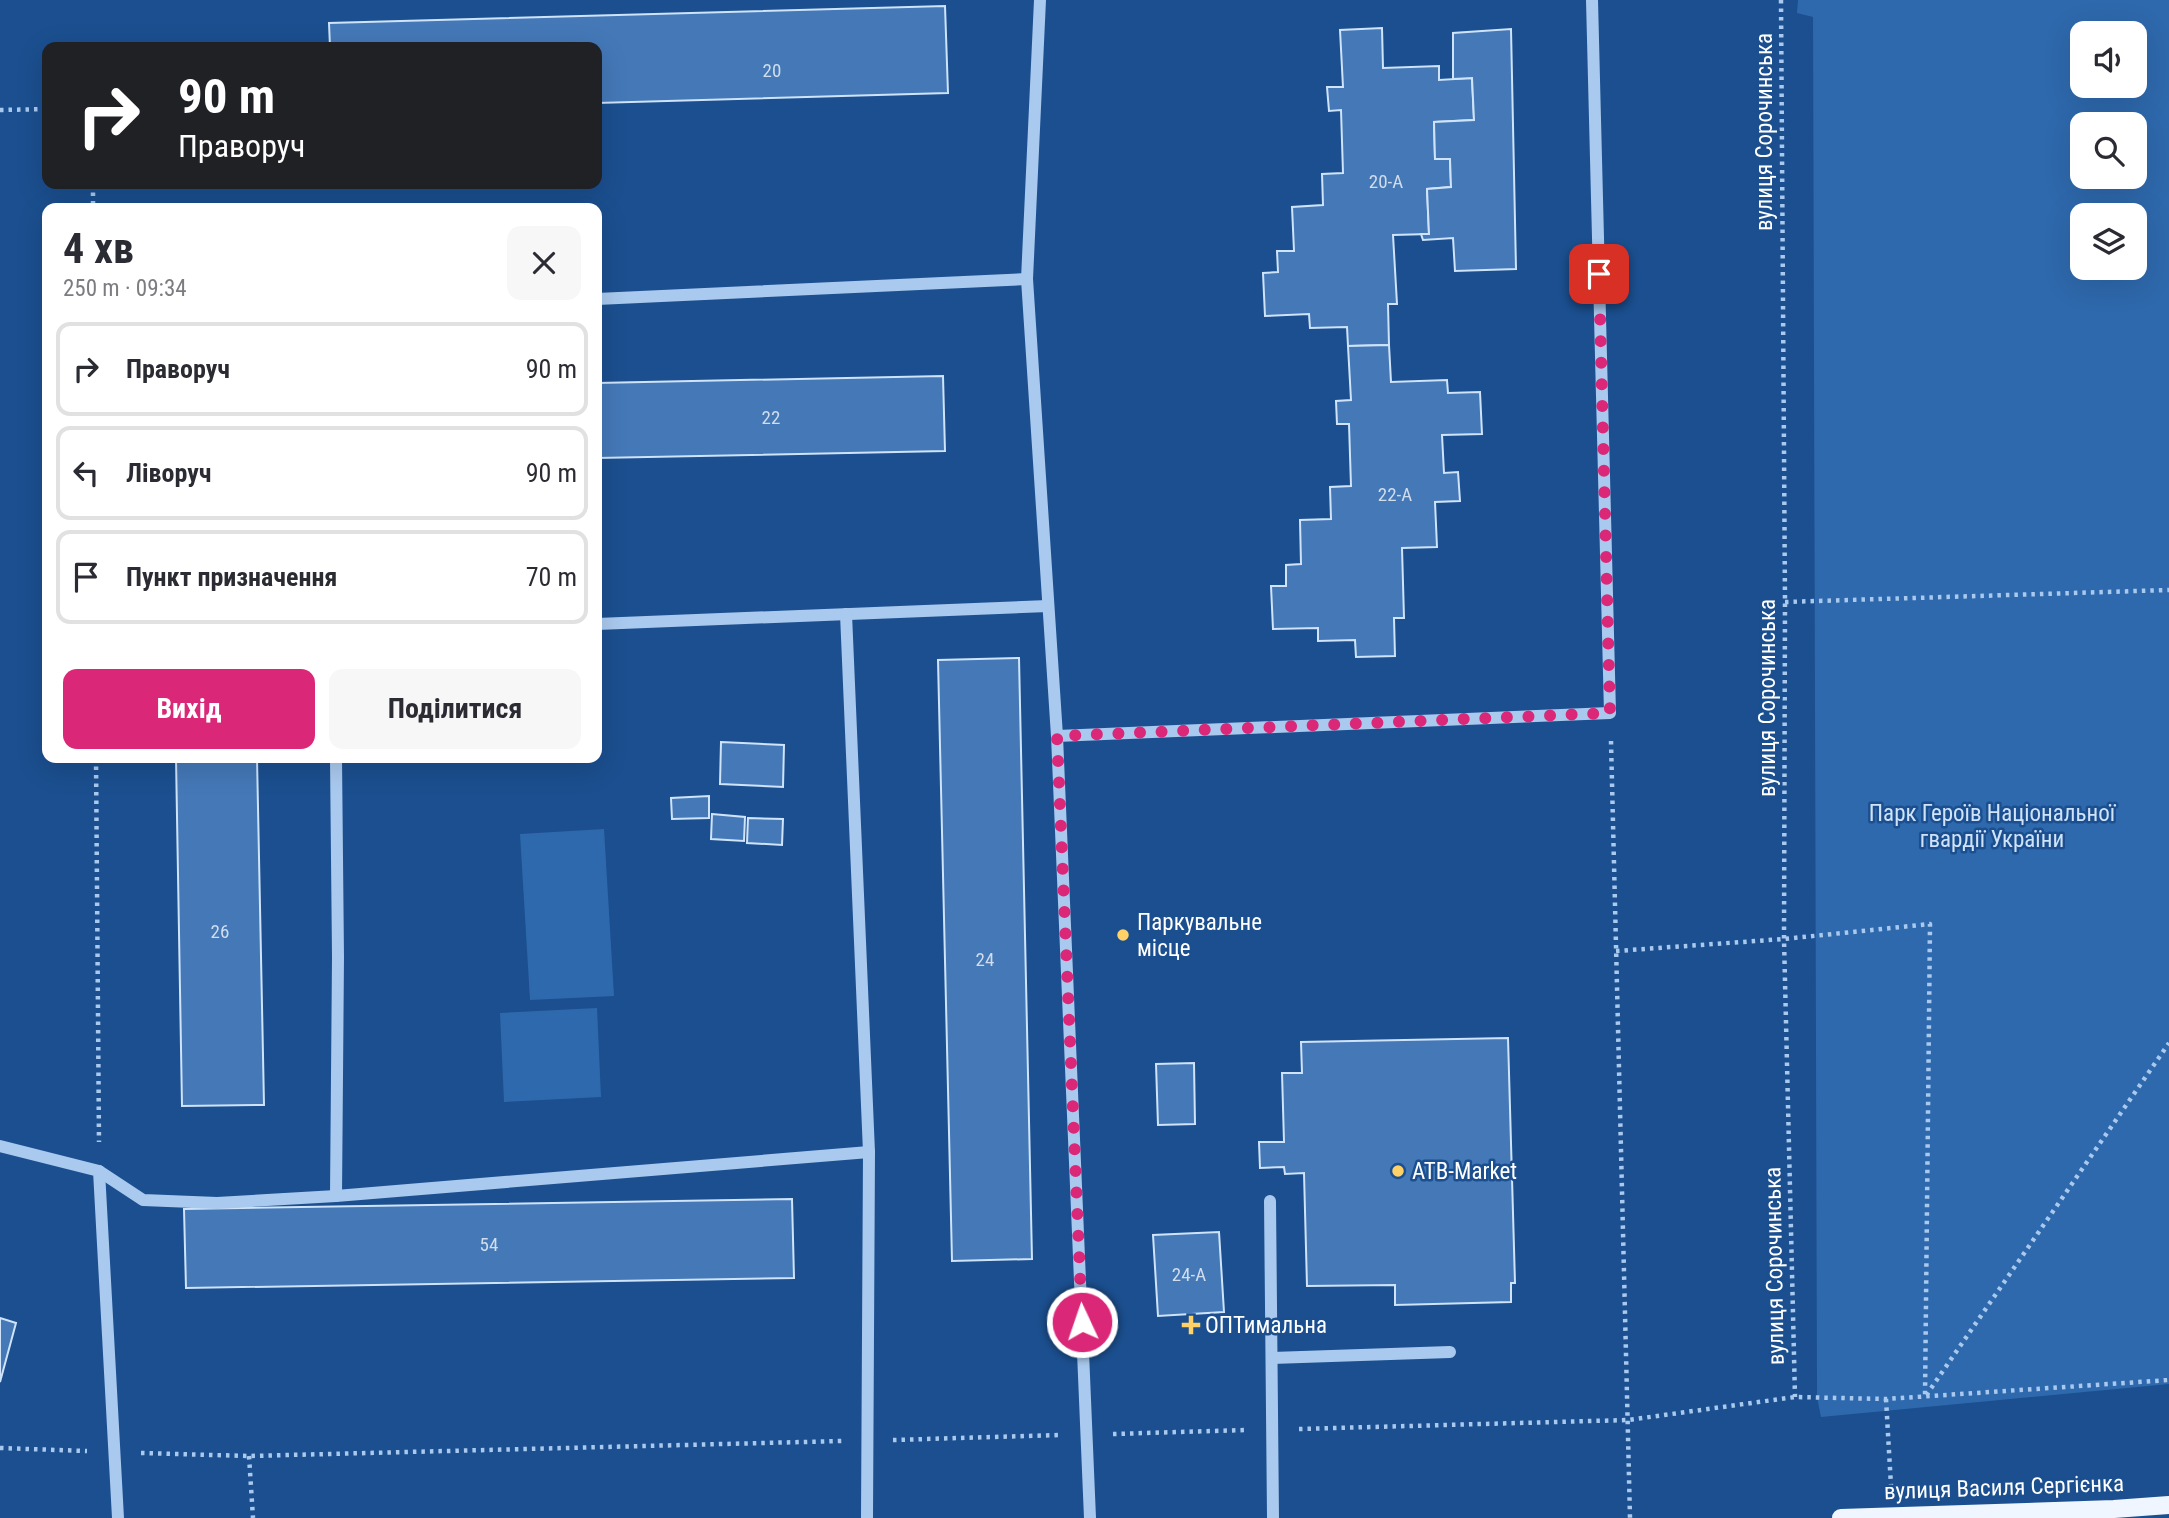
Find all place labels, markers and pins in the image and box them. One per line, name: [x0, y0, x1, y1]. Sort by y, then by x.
pin: [1569, 244, 1629, 304]
place label: Паркувальне місце: [1137, 909, 1262, 962]
marker: Паркувальне місце: [1115, 927, 1131, 943]
place label: ATB-Market: [1412, 1158, 1517, 1185]
marker: ATB-Market: [1390, 1163, 1406, 1179]
place label: ОПТимальна: [1205, 1312, 1327, 1339]
marker: ОПТимальна: [1183, 1317, 1199, 1333]

